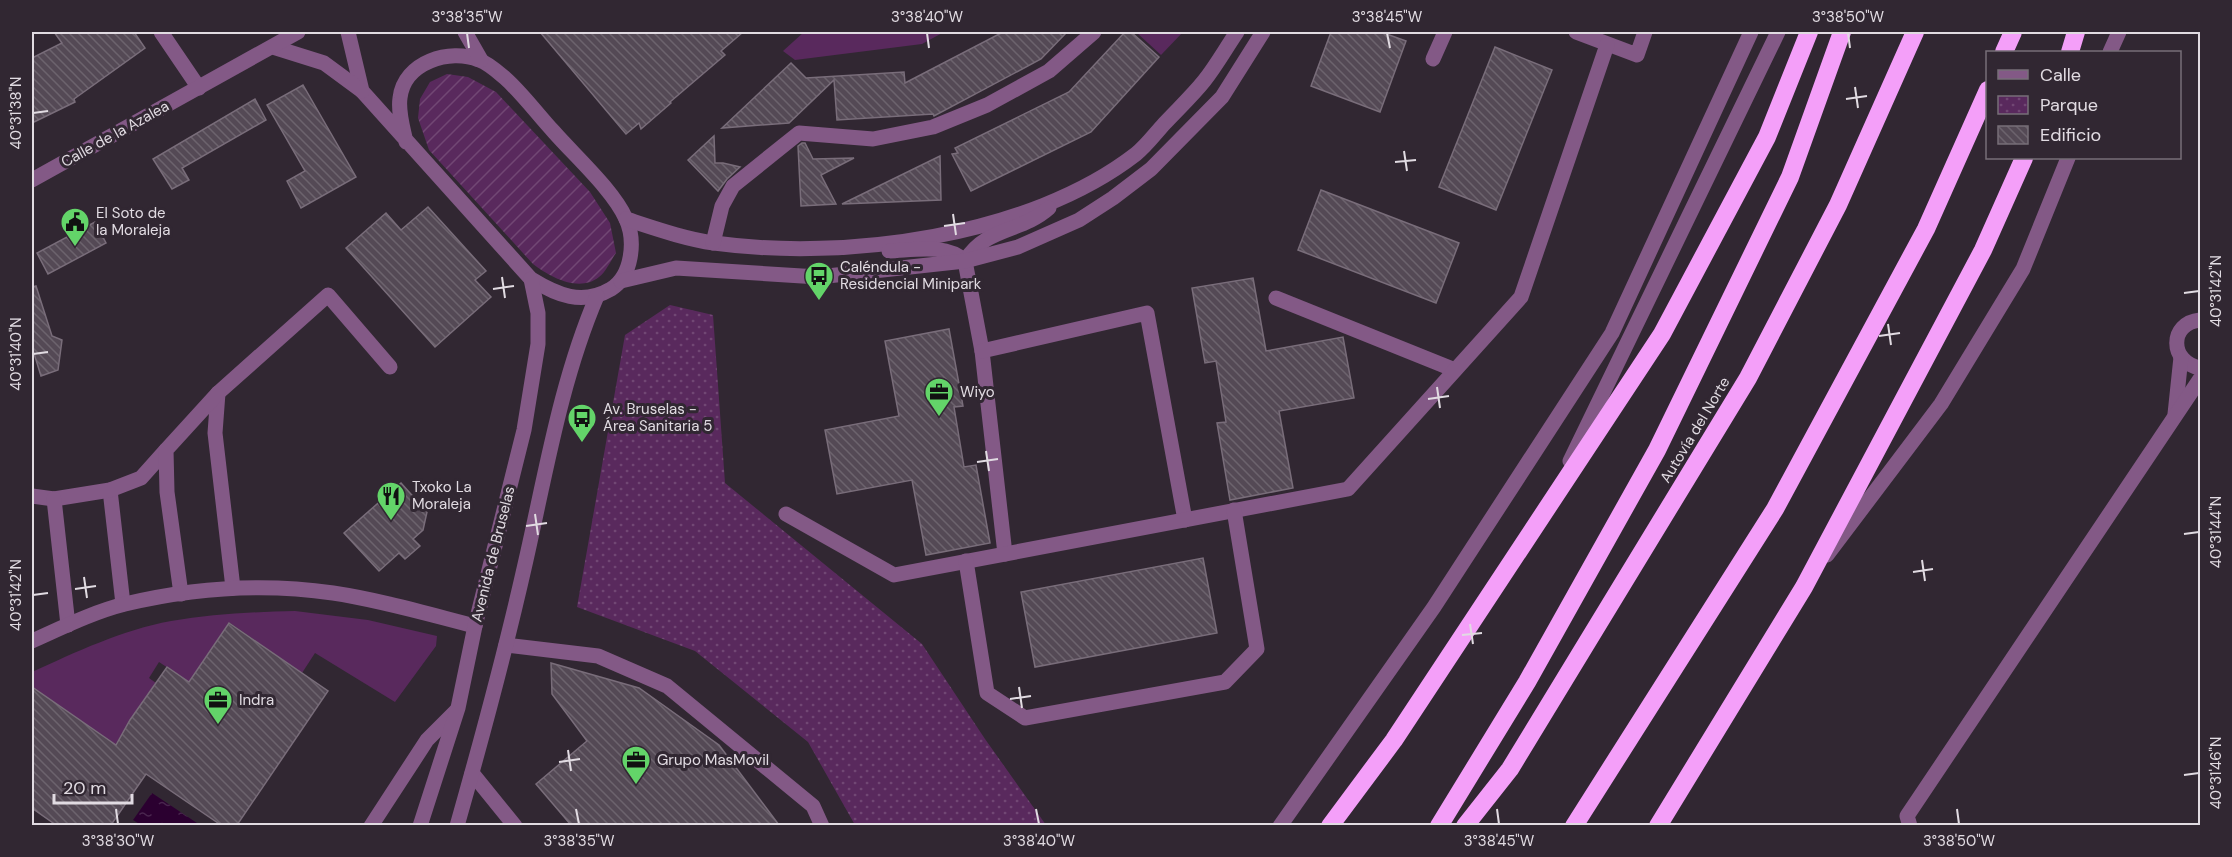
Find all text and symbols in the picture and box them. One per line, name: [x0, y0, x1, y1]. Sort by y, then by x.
text: 3°38'35"W: [431, 7, 503, 27]
text: 3°38'40"W: [891, 7, 963, 27]
text: 3°38'45"W: [1352, 7, 1423, 27]
text: 3°38'50"W: [1812, 7, 1885, 27]
legend: [1986, 51, 2181, 159]
text: Calle: [2040, 63, 2081, 87]
text: 40°31'38"N: [6, 77, 26, 149]
text: Parque: [2040, 93, 2098, 117]
street label: Calle de la Azalea: [57, 96, 173, 172]
text: Edificio: [2040, 123, 2101, 147]
place label: El Soto de la Moraleja: [96, 203, 170, 240]
public building icon: El Soto de la Moraleja: [59, 206, 91, 248]
text: 40°31'42"N: [2206, 255, 2226, 327]
place label: Caléndula - Residencial Minipark: [840, 257, 982, 294]
bus stop icon: Caléndula - Residencial Minipark: [803, 260, 835, 302]
text: 40°31'40"N: [6, 317, 26, 391]
street label: Autovía del Norte: [1655, 373, 1735, 487]
office icon: Wiyo: [923, 376, 955, 418]
place label: Wiyo: [960, 382, 995, 402]
place label: Av. Bruselas - Área Sanitaria 5: [603, 399, 712, 436]
bus stop icon: Av. Bruselas - Área Sanitaria 5: [566, 402, 598, 444]
place label: Txoko La Moraleja: [412, 477, 472, 514]
restaurant icon: Txoko La Moraleja: [375, 480, 407, 522]
street label: Avenida de Bruselas: [466, 484, 520, 624]
text: 40°31'44"N: [2206, 496, 2226, 568]
text: 40°31'42"N: [6, 559, 26, 631]
office icon: Indra: [202, 684, 234, 726]
place label: Indra: [239, 690, 274, 710]
text: 40°31'46"N: [2206, 737, 2226, 809]
office icon: Grupo MasMovil: [620, 744, 652, 786]
place label: Grupo MasMovil: [657, 750, 769, 770]
scale bar: [54, 767, 132, 805]
text: 20 m: [63, 776, 106, 800]
text: 3°38'30"W: [82, 831, 155, 851]
text: 3°38'35"W: [543, 831, 615, 851]
text: 3°38'40"W: [1003, 831, 1075, 851]
text: 3°38'45"W: [1464, 831, 1535, 851]
text: 3°38'50"W: [1923, 831, 1996, 851]

